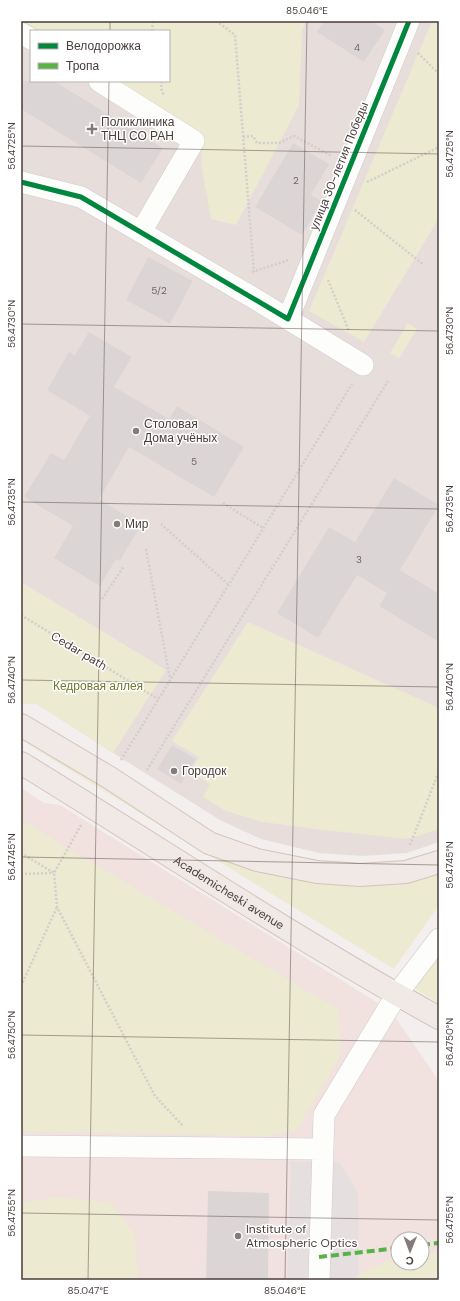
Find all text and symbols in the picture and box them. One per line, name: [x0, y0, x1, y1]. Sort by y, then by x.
text: 85.046°E: [286, 4, 328, 17]
legend: [30, 30, 170, 82]
text: Велодорожка: [66, 38, 141, 54]
house number: 4: [354, 41, 360, 54]
text: Тропа: [66, 58, 100, 74]
street label: улица 30-летия Победы: [306, 99, 372, 233]
place label: Поликлиника ТНЦ СО РАН: [101, 114, 175, 144]
text: 56.4725°N: [5, 122, 18, 170]
marker: Поликлиника ТНЦ СО РАН: [86, 123, 98, 135]
text: 56.4725°N: [443, 130, 456, 178]
house number: 2: [293, 174, 299, 187]
house number: 5/2: [151, 284, 167, 297]
text: 56.4730°N: [5, 300, 18, 348]
text: 56.4730°N: [443, 307, 456, 355]
place label: Столовая Дома учёных: [144, 416, 217, 446]
marker: Столовая Дома учёных: [131, 426, 141, 436]
house number: 5: [191, 455, 197, 468]
text: 56.4735°N: [5, 478, 18, 526]
text: 56.4735°N: [443, 485, 456, 533]
place label: Мир: [125, 516, 149, 532]
marker: Мир: [112, 519, 122, 529]
house number: 3: [356, 553, 362, 566]
street label: Cedar path: [48, 628, 110, 674]
text: 56.4740°N: [5, 656, 18, 704]
text: 56.4740°N: [443, 663, 456, 711]
park label: Кедровая аллея: [53, 678, 143, 694]
place label: Городок: [182, 763, 227, 779]
marker: Городок: [169, 766, 179, 776]
text: 56.4745°N: [5, 833, 18, 881]
text: 56.4745°N: [443, 841, 456, 889]
street label: Academicheski avenue: [170, 852, 287, 933]
text: 56.4750°N: [5, 1011, 18, 1059]
text: 56.4750°N: [443, 1018, 456, 1066]
text: 56.4755°N: [5, 1189, 18, 1237]
text: 56.4755°N: [443, 1196, 456, 1244]
place label: Institute of Atmospheric Optics: [246, 1221, 358, 1251]
marker: Institute of Atmospheric Optics: [233, 1231, 243, 1241]
north arrow: [390, 1231, 430, 1271]
text: С: [406, 1254, 414, 1268]
text: 85.047°E: [67, 1284, 109, 1297]
text: 85.046°E: [264, 1284, 306, 1297]

